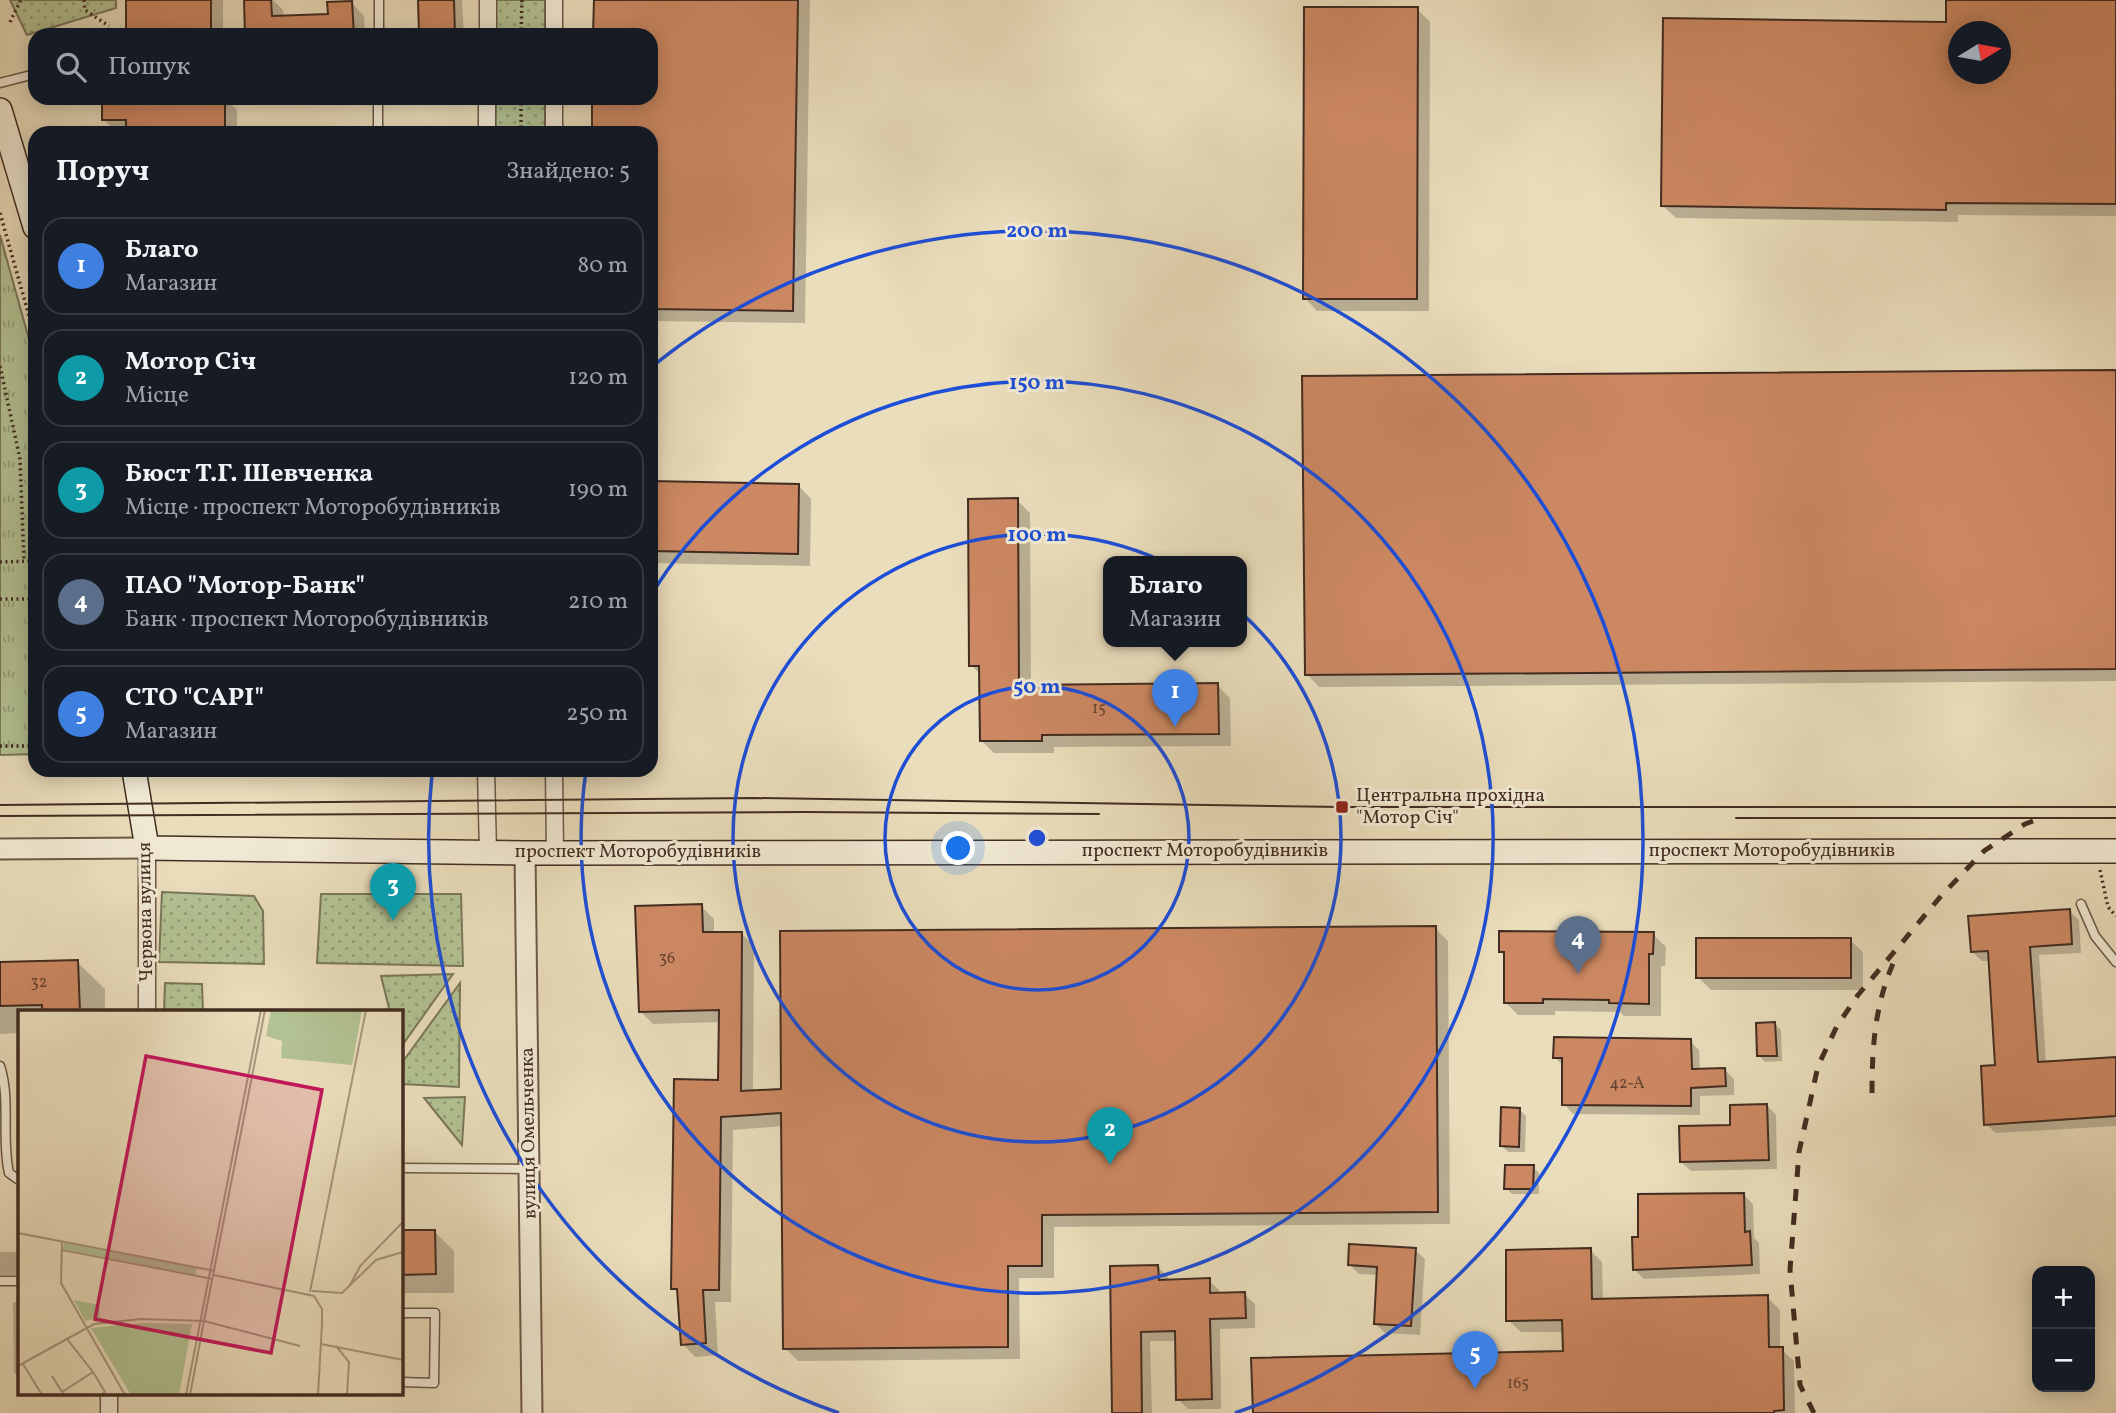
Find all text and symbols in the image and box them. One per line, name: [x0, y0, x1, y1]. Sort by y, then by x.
north arrow: [1948, 21, 2011, 84]
search box: [28, 28, 658, 105]
icon: search: [52, 48, 90, 86]
text: Пошук: [108, 49, 190, 85]
text: Поруч: [56, 151, 149, 193]
text: Знайдено: 5: [506, 156, 630, 188]
text: 200 m: [1006, 217, 1068, 246]
text: Благо: [125, 232, 199, 268]
text: 1: [76, 250, 86, 282]
text: 80 m: [578, 250, 628, 282]
text: Магазин: [125, 268, 217, 300]
text: Мотор Січ: [125, 344, 256, 380]
text: 2: [75, 362, 87, 394]
text: 120 m: [568, 362, 628, 394]
text: 150 m: [1009, 369, 1065, 398]
text: Місце: [125, 380, 189, 412]
text: Бюст Т.Г. Шевченка: [125, 456, 373, 492]
text: 3: [75, 474, 87, 506]
text: 190 m: [568, 474, 628, 506]
text: Місце · проспект Моторобудівників: [125, 492, 501, 524]
text: 100 m: [1007, 521, 1067, 550]
popup: [1103, 556, 1247, 647]
text: ПАО "Мотор-Банк": [125, 568, 365, 604]
text: Благо: [1129, 568, 1203, 604]
text: 4: [74, 586, 88, 618]
text: 210 m: [568, 586, 628, 618]
text: Банк · проспект Моторобудівників: [125, 604, 489, 636]
text: Магазин: [1129, 604, 1221, 636]
pin: 1: [1152, 669, 1198, 727]
text: 50 m: [1013, 673, 1061, 702]
text: СТО "CAPI": [125, 680, 264, 716]
text: 5: [75, 698, 87, 730]
text: 250 m: [566, 698, 628, 730]
house number: 15: [1092, 698, 1106, 720]
text: Магазин: [125, 716, 217, 748]
place label: Центральна прохідна "Мотор Січ": [1356, 783, 1545, 831]
marker: Центральна прохідна "Мотор Січ": [1334, 799, 1350, 815]
centre of rings: [1025, 826, 1049, 850]
your location: [941, 831, 975, 865]
street label: проспект Моторобудівників: [1082, 838, 1328, 864]
street label: проспект Моторобудівників: [1649, 838, 1895, 864]
street label: проспект Моторобудівників: [515, 839, 761, 865]
street label: Червона вулиця: [132, 842, 160, 982]
pin: 3: [370, 863, 416, 921]
pin: 4: [1555, 916, 1601, 974]
house number: 36: [659, 948, 675, 970]
house number: 32: [31, 972, 47, 994]
inset map: [18, 1010, 402, 1396]
street label: вулиця Омельченка: [515, 1047, 543, 1219]
house number: 42-А: [1609, 1073, 1645, 1095]
pin: 2: [1087, 1107, 1133, 1165]
map controls: [2032, 1266, 2095, 1392]
button: +: [2032, 1266, 2095, 1329]
button: −: [2032, 1329, 2095, 1392]
pin: 5: [1452, 1331, 1498, 1389]
house number: 165: [1507, 1373, 1529, 1395]

